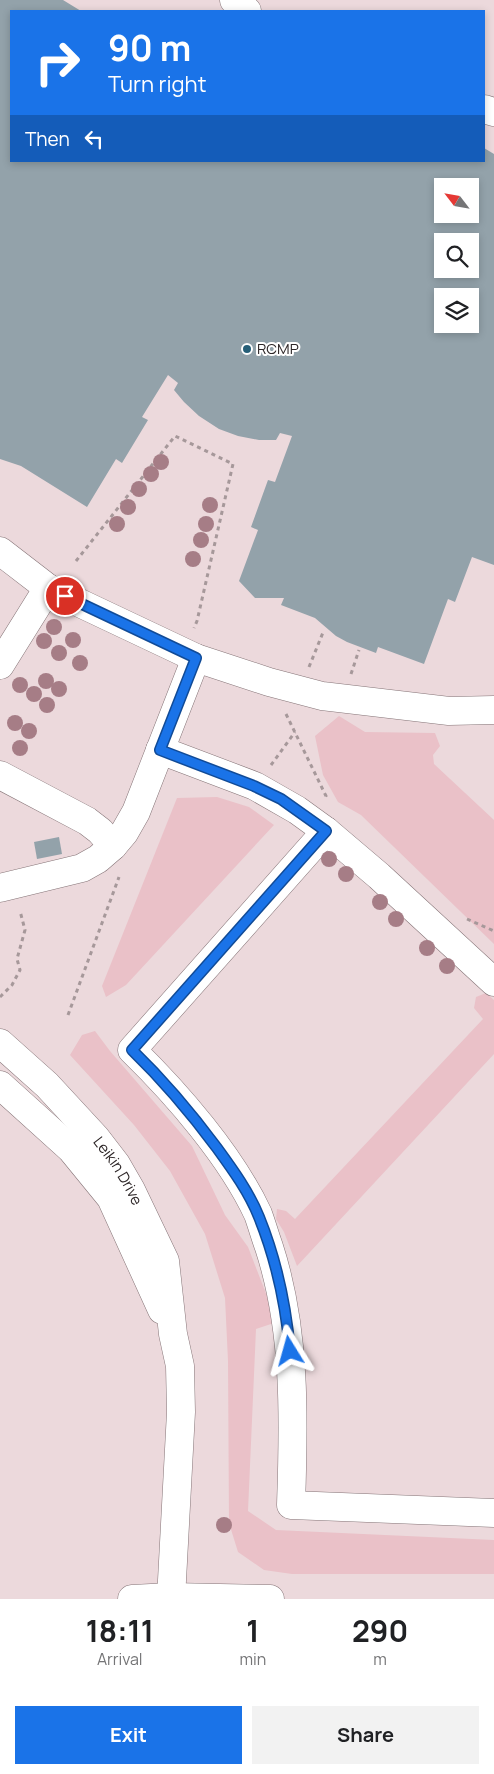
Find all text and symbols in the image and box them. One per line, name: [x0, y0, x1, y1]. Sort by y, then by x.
text: 90 m: [108, 24, 191, 72]
icon: right: [25, 30, 90, 95]
text: Turn right: [108, 69, 206, 99]
icon: left: [80, 125, 108, 153]
text: Then: [25, 126, 70, 152]
north arrow: [434, 178, 479, 222]
map controls: [434, 178, 479, 333]
button: search: [434, 233, 479, 278]
button: layers: [434, 288, 479, 333]
place label: RCMP: [257, 338, 299, 359]
marker: RCMP: [241, 343, 253, 355]
pin: [44, 575, 86, 617]
icon: arrive: [51, 582, 79, 610]
street label: Leikin Drive: [89, 1132, 148, 1209]
position arrow: [263, 1324, 315, 1376]
text: 18:11: [86, 1610, 154, 1651]
text: 1: [246, 1610, 259, 1651]
text: 290: [352, 1610, 408, 1651]
text: Arrival: [97, 1648, 143, 1670]
text: min: [239, 1648, 266, 1670]
text: m: [373, 1648, 387, 1670]
button: Exit: [15, 1706, 242, 1764]
button: Share: [252, 1706, 479, 1764]

